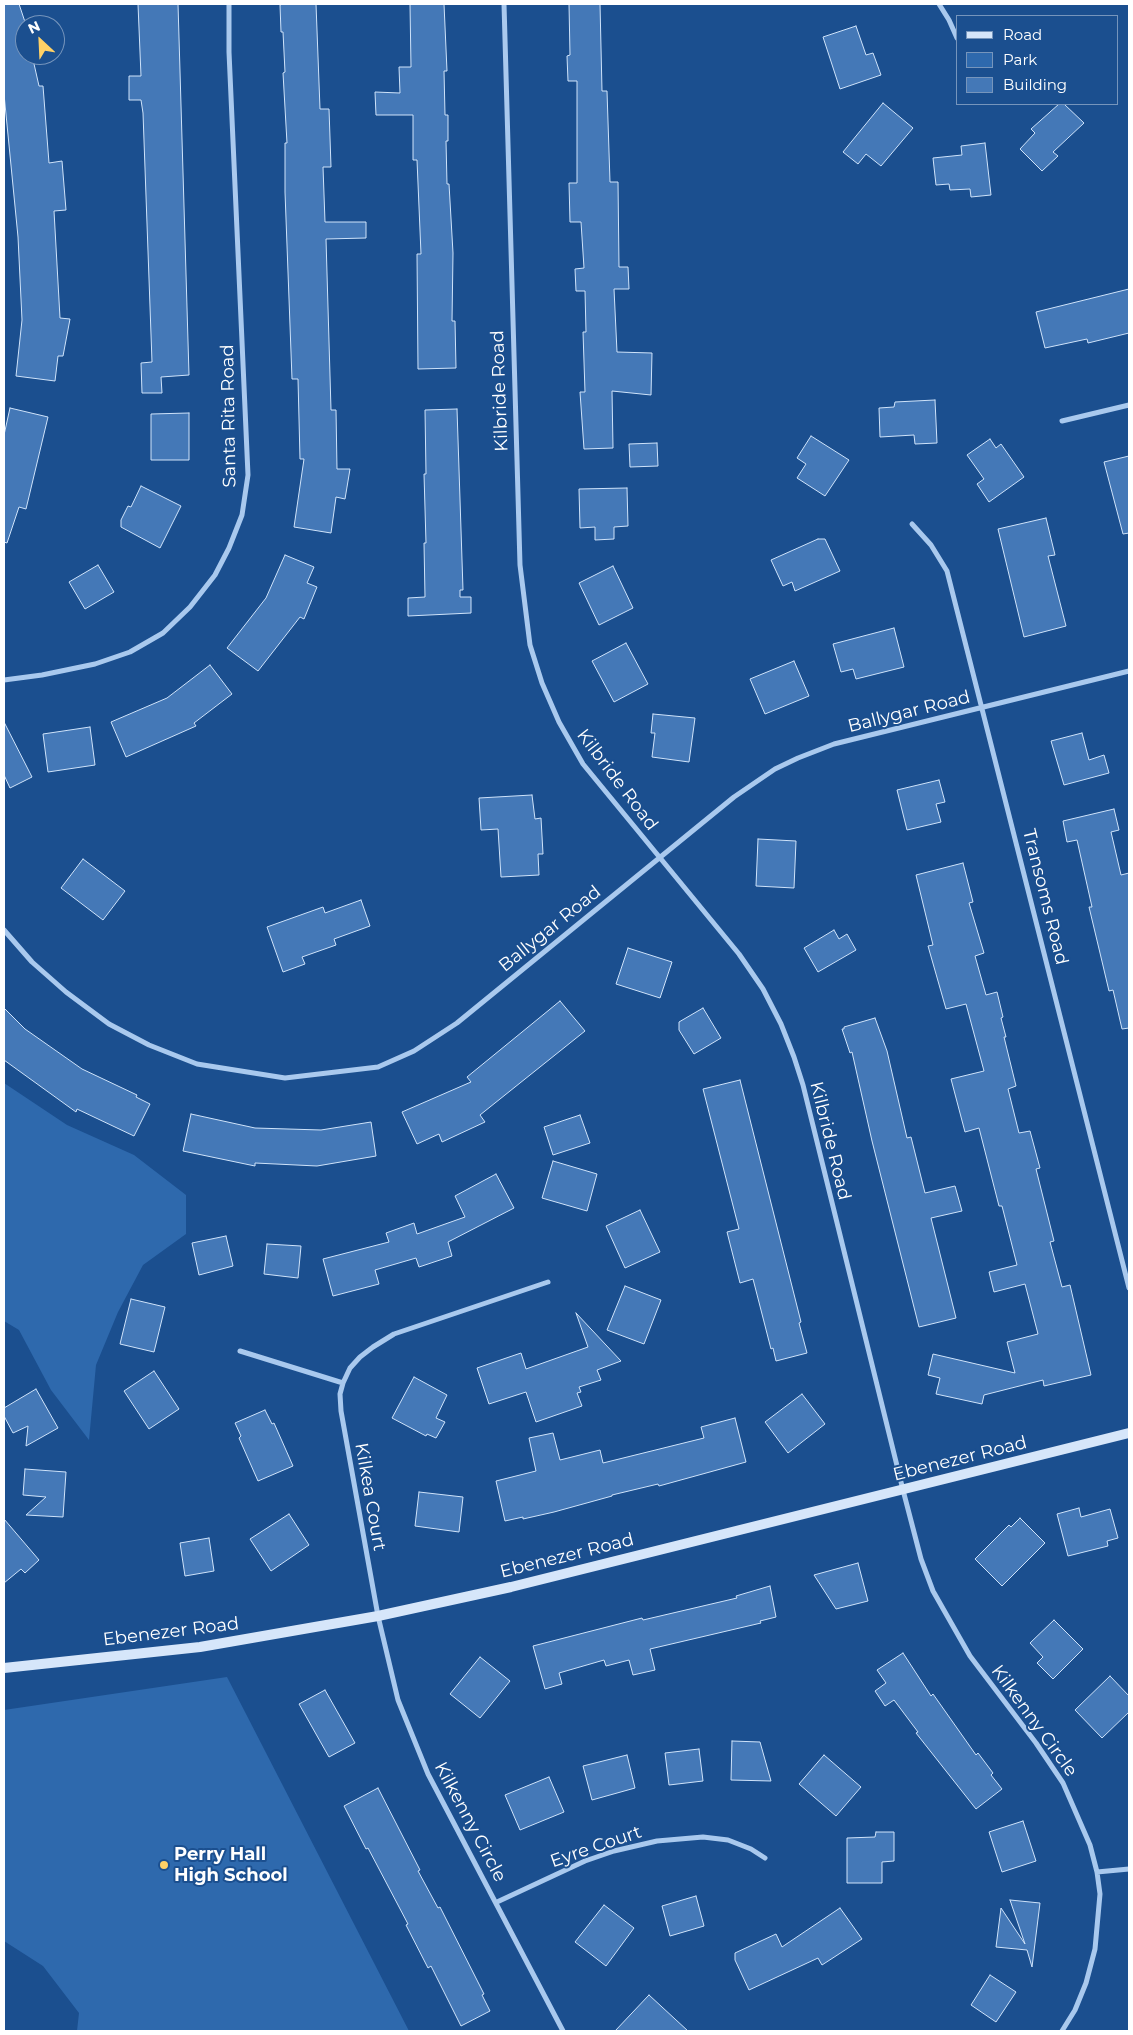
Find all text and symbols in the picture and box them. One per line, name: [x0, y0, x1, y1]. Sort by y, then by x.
north arrow: [15, 15, 65, 65]
legend: [956, 15, 1118, 105]
text: N: [25, 17, 43, 38]
text: Road: [1003, 25, 1042, 44]
text: Park: [1003, 50, 1037, 69]
text: Building: [1003, 75, 1067, 94]
street label: Kilbride Road: [487, 330, 513, 452]
street label: Santa Rita Road: [217, 344, 241, 488]
street label: Ballygar Road: [846, 686, 972, 738]
street label: Kilbride Road: [572, 725, 662, 835]
street label: Transoms Road: [1018, 827, 1072, 967]
street label: Ballygar Road: [495, 881, 605, 977]
street label: Kilbride Road: [805, 1079, 855, 1203]
street label: Ebenezer Road: [891, 1432, 1029, 1486]
street label: Kilkea Court: [350, 1441, 390, 1553]
street label: Ebenezer Road: [498, 1529, 636, 1583]
street label: Ebenezer Road: [102, 1613, 240, 1651]
street label: Kilkenny Circle: [986, 1661, 1082, 1781]
street label: Kilkenny Circle: [429, 1758, 511, 1886]
street label: Eyre Court: [548, 1821, 644, 1873]
place label: Perry Hall High School: [174, 1844, 288, 1886]
marker: Perry Hall High School: [158, 1859, 170, 1871]

